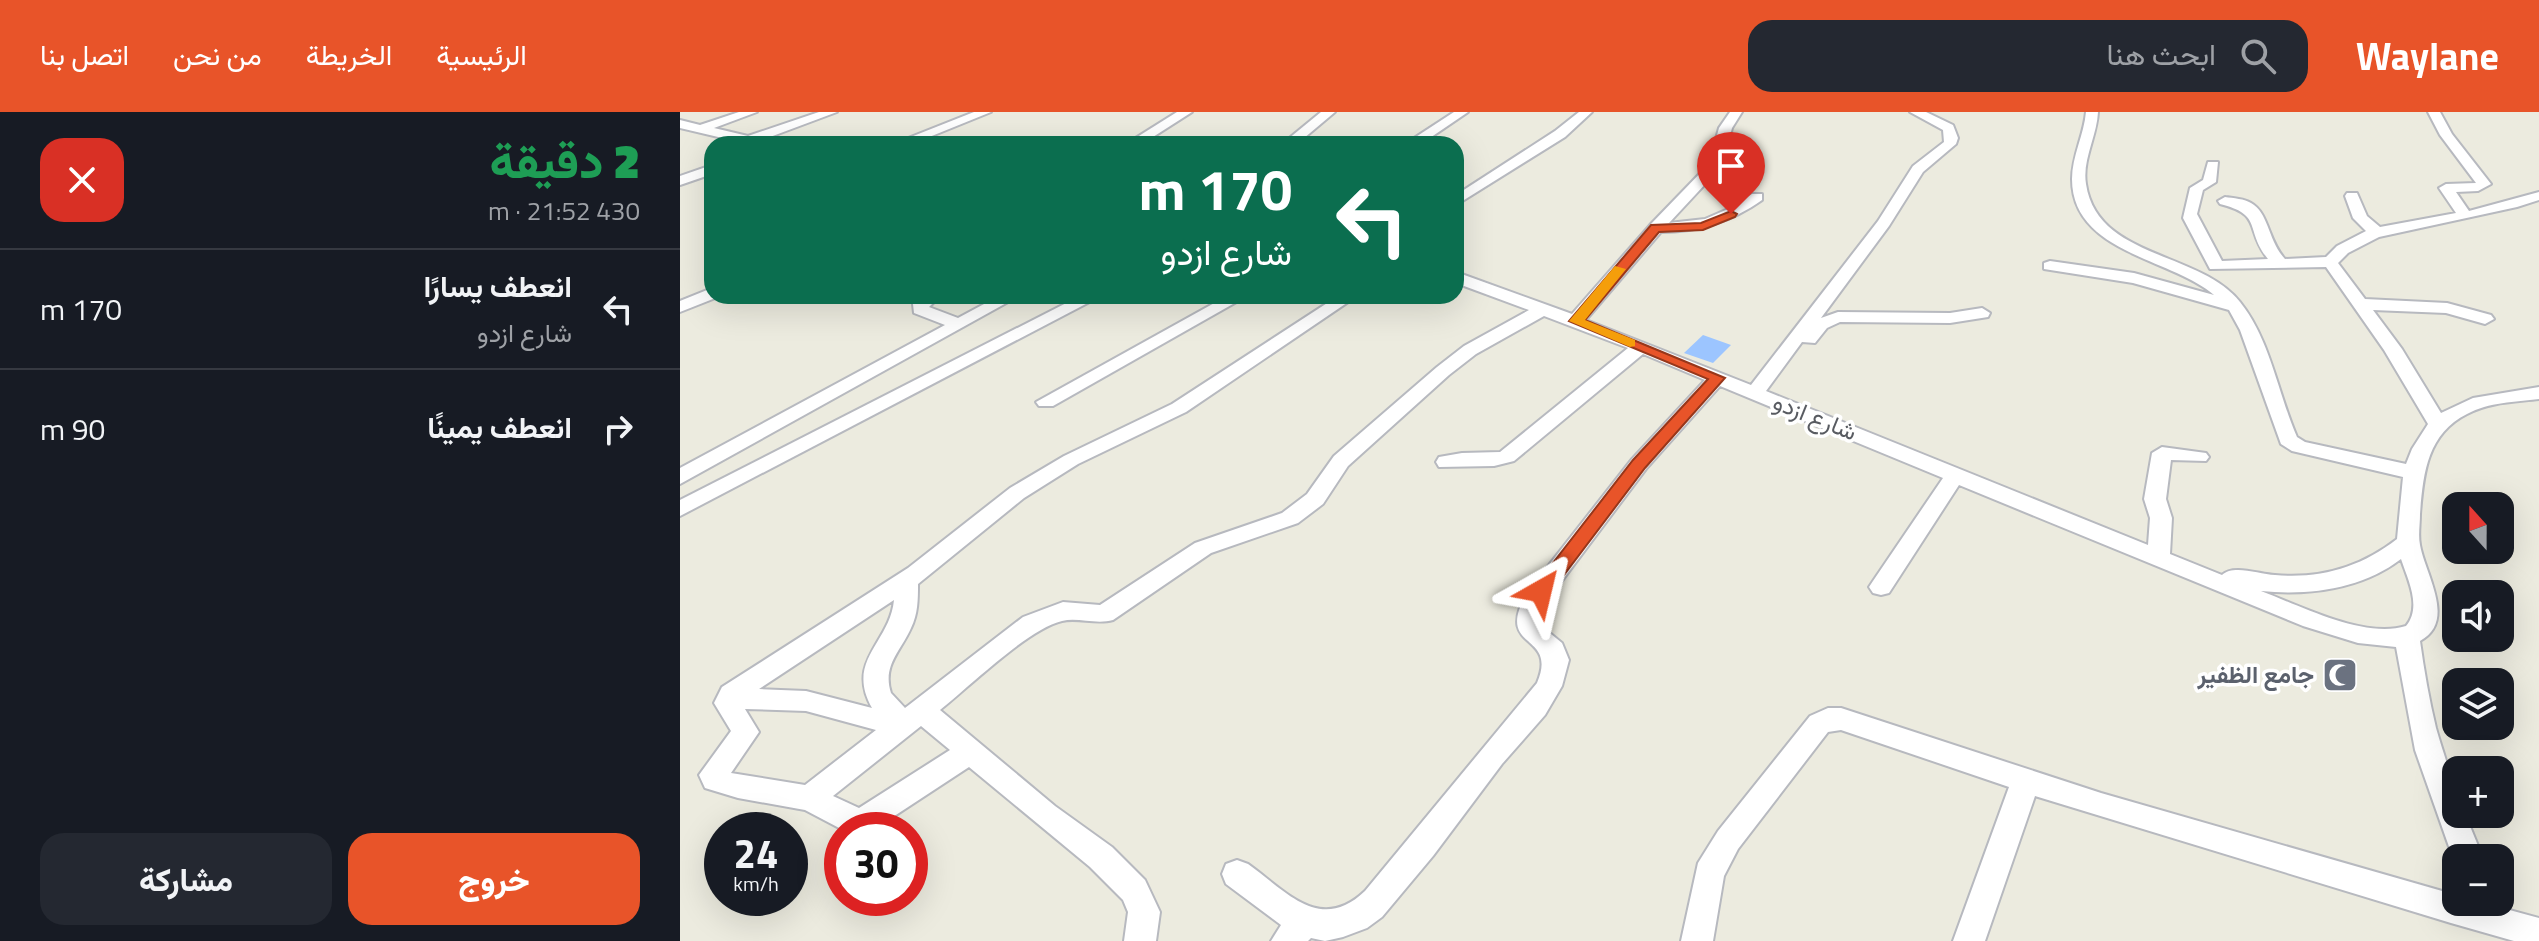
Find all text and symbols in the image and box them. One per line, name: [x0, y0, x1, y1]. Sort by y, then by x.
search box: [1748, 20, 2308, 92]
text: Waylane: [2356, 27, 2499, 85]
text: ابحث هنا: [2106, 31, 2216, 77]
text: اتصل بنا: [40, 33, 129, 76]
text: من نحن: [173, 33, 262, 76]
text: الخريطة: [306, 33, 392, 76]
text: الرئيسية: [436, 33, 527, 76]
icon: search: [2236, 34, 2280, 78]
text: 2 دقيقة: [490, 124, 640, 197]
pin: [1697, 132, 1765, 214]
button: close: [40, 138, 124, 222]
icon: arrive: [1709, 144, 1753, 188]
text: 170 m: [1139, 147, 1292, 232]
icon: left: [1320, 168, 1424, 272]
text: 430 m · 21:52: [488, 191, 640, 230]
text: شارع ازدو: [1161, 224, 1292, 279]
text: انعطف يسارًا: [423, 263, 572, 309]
text: 170 m: [40, 286, 122, 332]
icon: left: [596, 287, 640, 331]
text: شارع ازدو: [477, 313, 572, 352]
street label: شارع ازدو: [1768, 383, 1863, 449]
text: انعطف يمينًا: [427, 404, 572, 450]
text: 90 m: [40, 406, 105, 452]
icon: right: [596, 407, 640, 451]
north arrow: [2442, 492, 2514, 564]
map controls: [2442, 492, 2514, 916]
position arrow: [1499, 549, 1583, 633]
button: sound: [2442, 580, 2514, 652]
place label: جامع الظفير: [2196, 656, 2314, 692]
mosque icon: جامع الظفير: [2321, 656, 2359, 694]
button: layers: [2442, 668, 2514, 740]
button: +: [2442, 756, 2514, 828]
speed limit sign: 30: [824, 812, 928, 916]
text: 24: [734, 823, 778, 884]
button: مشاركة: [40, 833, 332, 925]
button: خروج: [348, 833, 640, 925]
button: −: [2442, 844, 2514, 916]
text: km/h: [733, 868, 779, 899]

